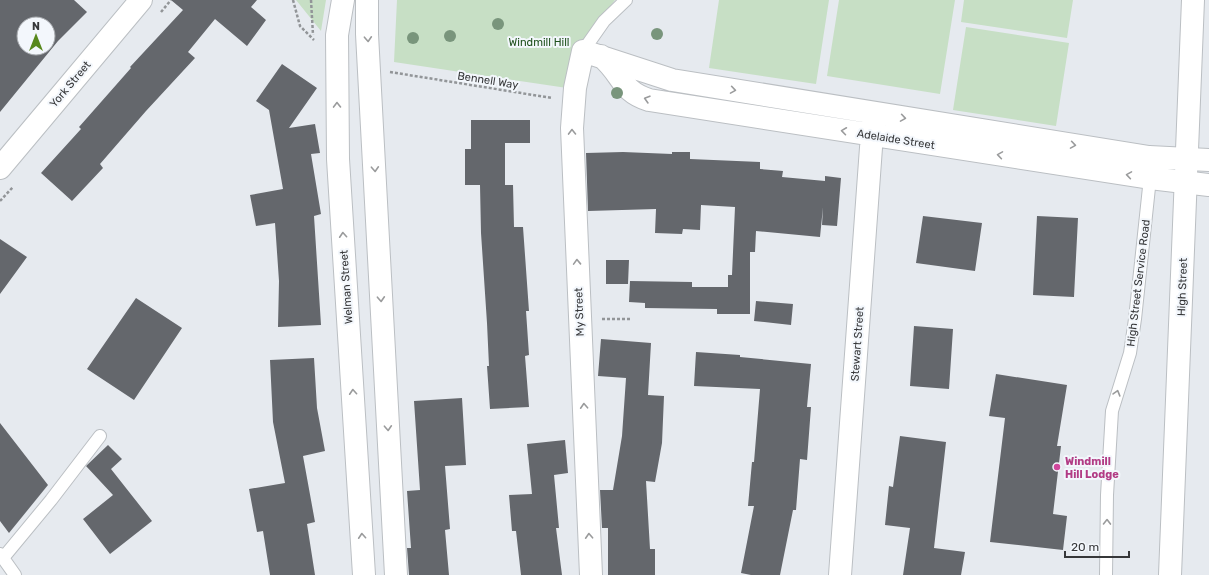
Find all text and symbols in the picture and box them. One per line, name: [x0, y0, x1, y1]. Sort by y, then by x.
north arrow: [16, 16, 56, 56]
text: N: [32, 20, 40, 33]
one-way arrow: [363, 36, 372, 42]
park label: Windmill Hill: [508, 36, 570, 49]
street label: York Street: [47, 58, 94, 110]
street label: Bennell Way: [457, 69, 519, 92]
one-way arrow: [730, 85, 737, 94]
one-way arrow: [643, 95, 650, 104]
one-way arrow: [333, 102, 341, 108]
one-way arrow: [900, 113, 906, 122]
one-way arrow: [841, 127, 847, 136]
street label: Adelaide Street: [856, 127, 936, 152]
one-way arrow: [568, 129, 576, 135]
one-way arrow: [1070, 140, 1076, 149]
one-way arrow: [997, 151, 1003, 160]
one-way arrow: [370, 166, 379, 172]
one-way arrow: [1126, 171, 1132, 180]
street label: High Street Service Road: [1124, 219, 1153, 347]
one-way arrow: [338, 232, 347, 238]
street label: Welman Street: [337, 249, 356, 325]
street label: High Street: [1175, 257, 1190, 316]
one-way arrow: [573, 259, 582, 265]
street label: My Street: [572, 287, 587, 337]
one-way arrow: [377, 296, 386, 302]
street label: Stewart Street: [848, 306, 867, 382]
one-way arrow: [348, 389, 357, 395]
one-way arrow: [1112, 389, 1121, 396]
one-way arrow: [579, 403, 588, 409]
one-way arrow: [384, 425, 392, 431]
place label: Windmill Hill Lodge: [1065, 455, 1119, 481]
marker: Windmill Hill Lodge: [1052, 462, 1062, 472]
one-way arrow: [1103, 519, 1111, 525]
one-way arrow: [358, 533, 366, 539]
one-way arrow: [585, 533, 594, 539]
scale bar: [1065, 533, 1129, 559]
text: 20 m: [1071, 540, 1099, 554]

